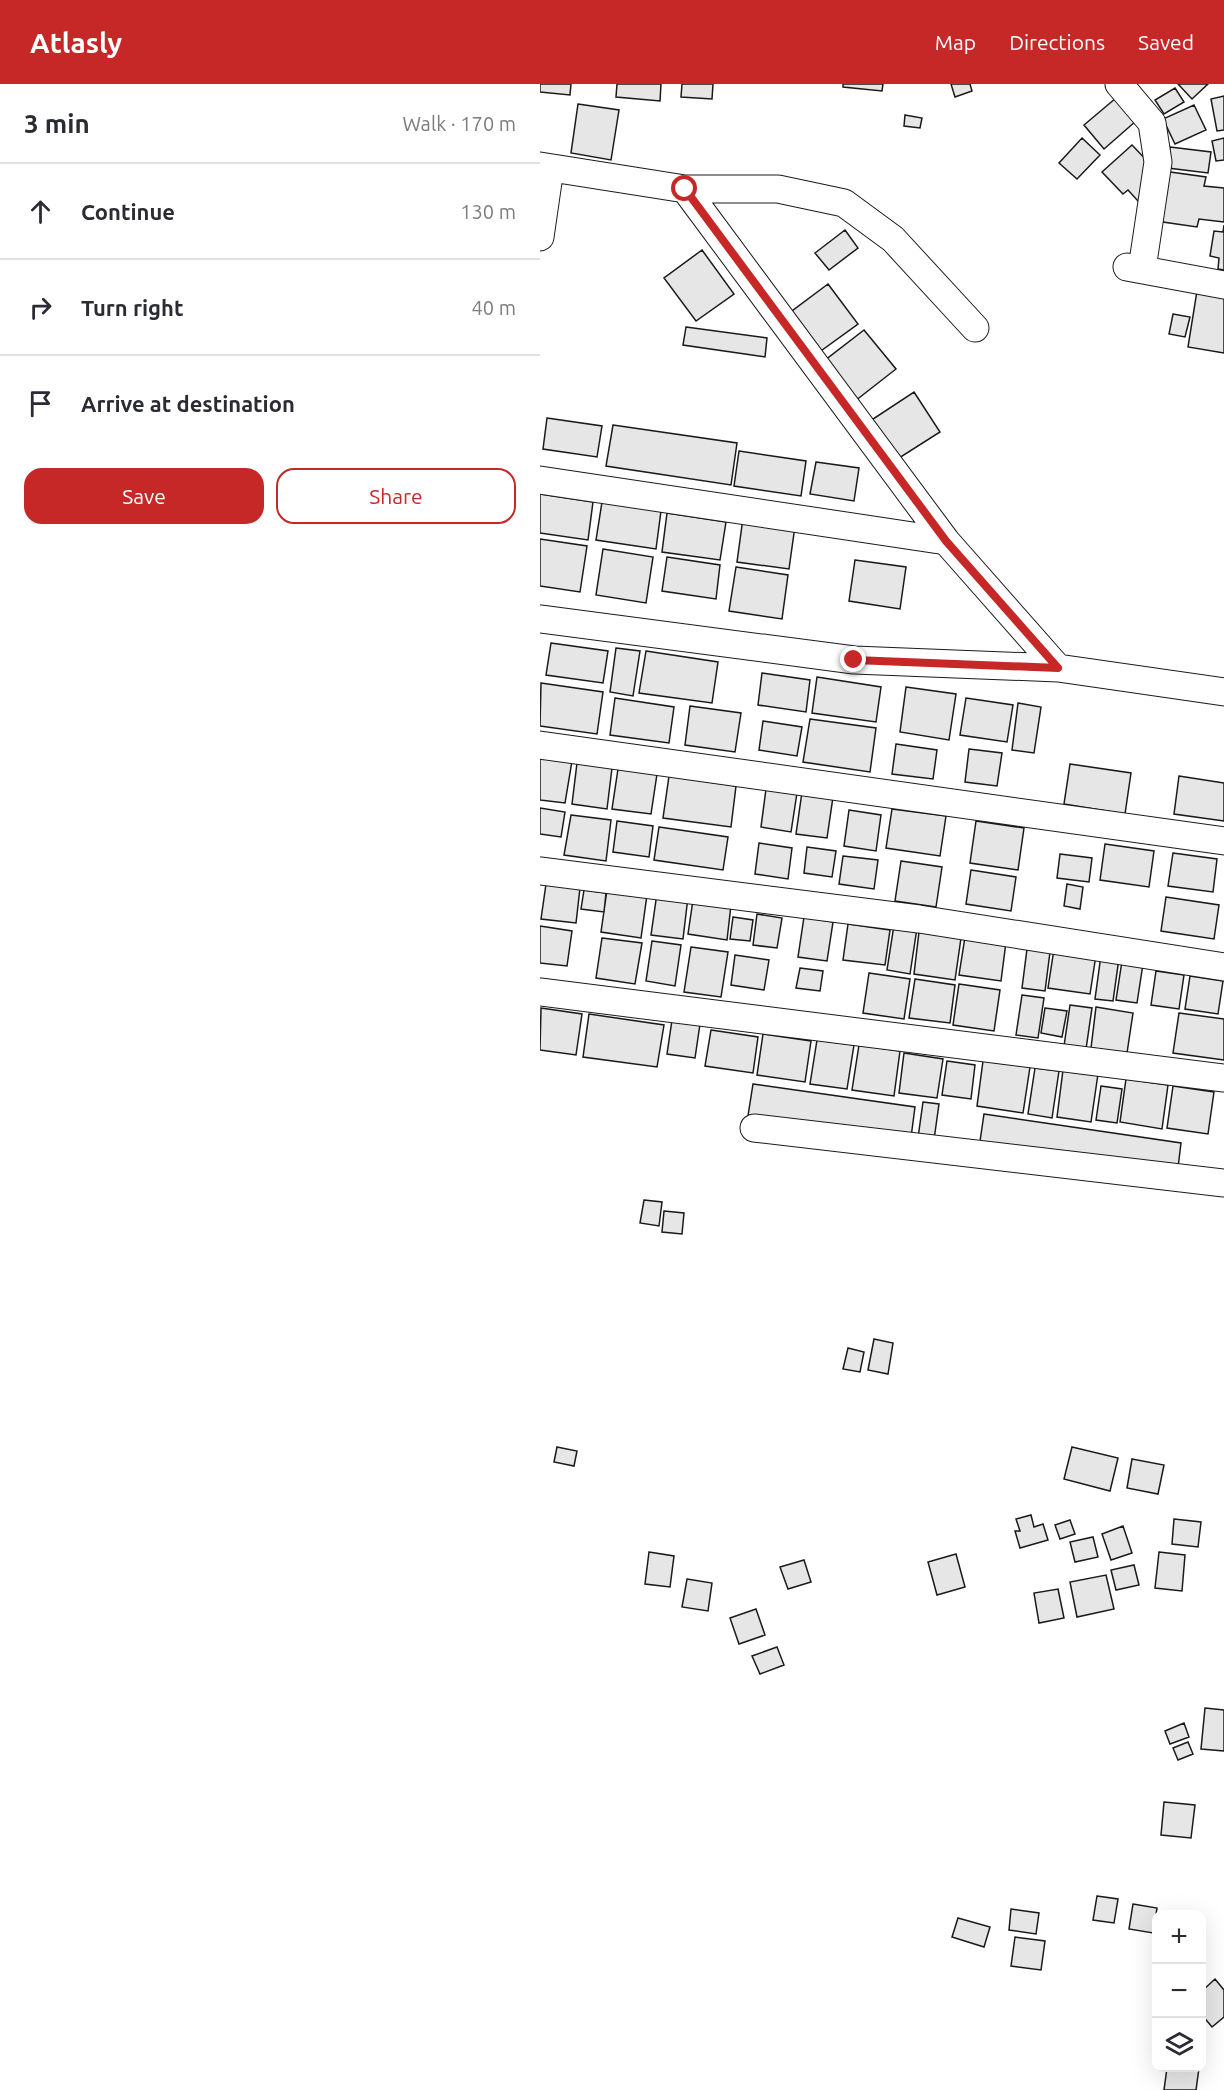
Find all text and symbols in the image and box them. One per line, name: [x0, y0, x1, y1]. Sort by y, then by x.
text: Atlasly: [30, 27, 122, 58]
text: Map: [935, 30, 976, 54]
text: Directions: [1009, 30, 1105, 54]
text: Saved: [1138, 30, 1194, 54]
text: 3 min: [24, 109, 90, 138]
text: Walk · 170 m: [403, 112, 516, 135]
route start: [671, 175, 697, 201]
icon: ahead: [24, 195, 57, 228]
text: Continue: [81, 199, 175, 224]
text: 130 m: [460, 200, 516, 223]
icon: right: [24, 291, 57, 324]
text: Turn right: [81, 295, 183, 320]
text: 40 m: [472, 296, 516, 319]
icon: arrive: [24, 387, 57, 420]
text: Arrive at destination: [81, 391, 295, 416]
button: Save: [24, 468, 264, 524]
button: Share: [276, 468, 516, 524]
route end: [840, 646, 866, 672]
map controls: [1152, 1910, 1206, 2072]
button: +: [1152, 1910, 1206, 1964]
button: −: [1152, 1964, 1206, 2018]
button: layers: [1152, 2018, 1206, 2072]

